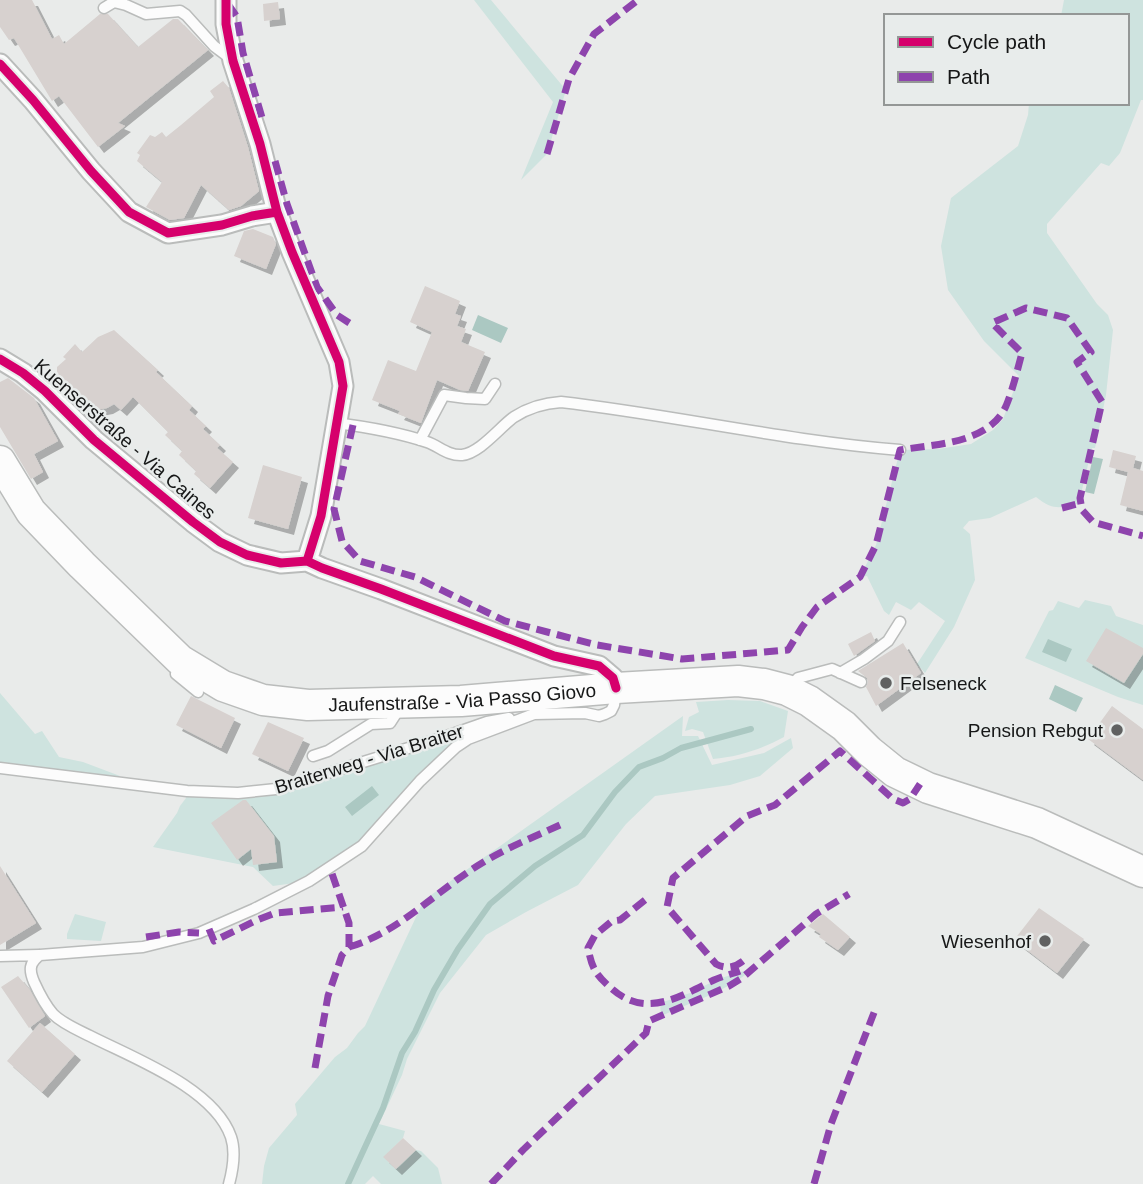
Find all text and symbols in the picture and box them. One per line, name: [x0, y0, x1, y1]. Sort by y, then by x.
legend: [884, 14, 1129, 105]
text: Cycle path: [947, 30, 1046, 53]
text: Path: [947, 65, 990, 88]
street label: Kuenserstraße - Via Caines: [30, 355, 220, 523]
place label: Felseneck: [900, 673, 987, 694]
marker: Felseneck: [878, 675, 894, 691]
street label: Jaufenstraße - Via Passo Giovo: [328, 679, 597, 715]
street label: Braiterweg - Via Braiter: [272, 720, 466, 798]
place label: Pension Rebgut: [968, 720, 1104, 741]
marker: Pension Rebgut: [1109, 722, 1125, 738]
place label: Wiesenhof: [941, 931, 1032, 952]
marker: Wiesenhof: [1037, 933, 1053, 949]

